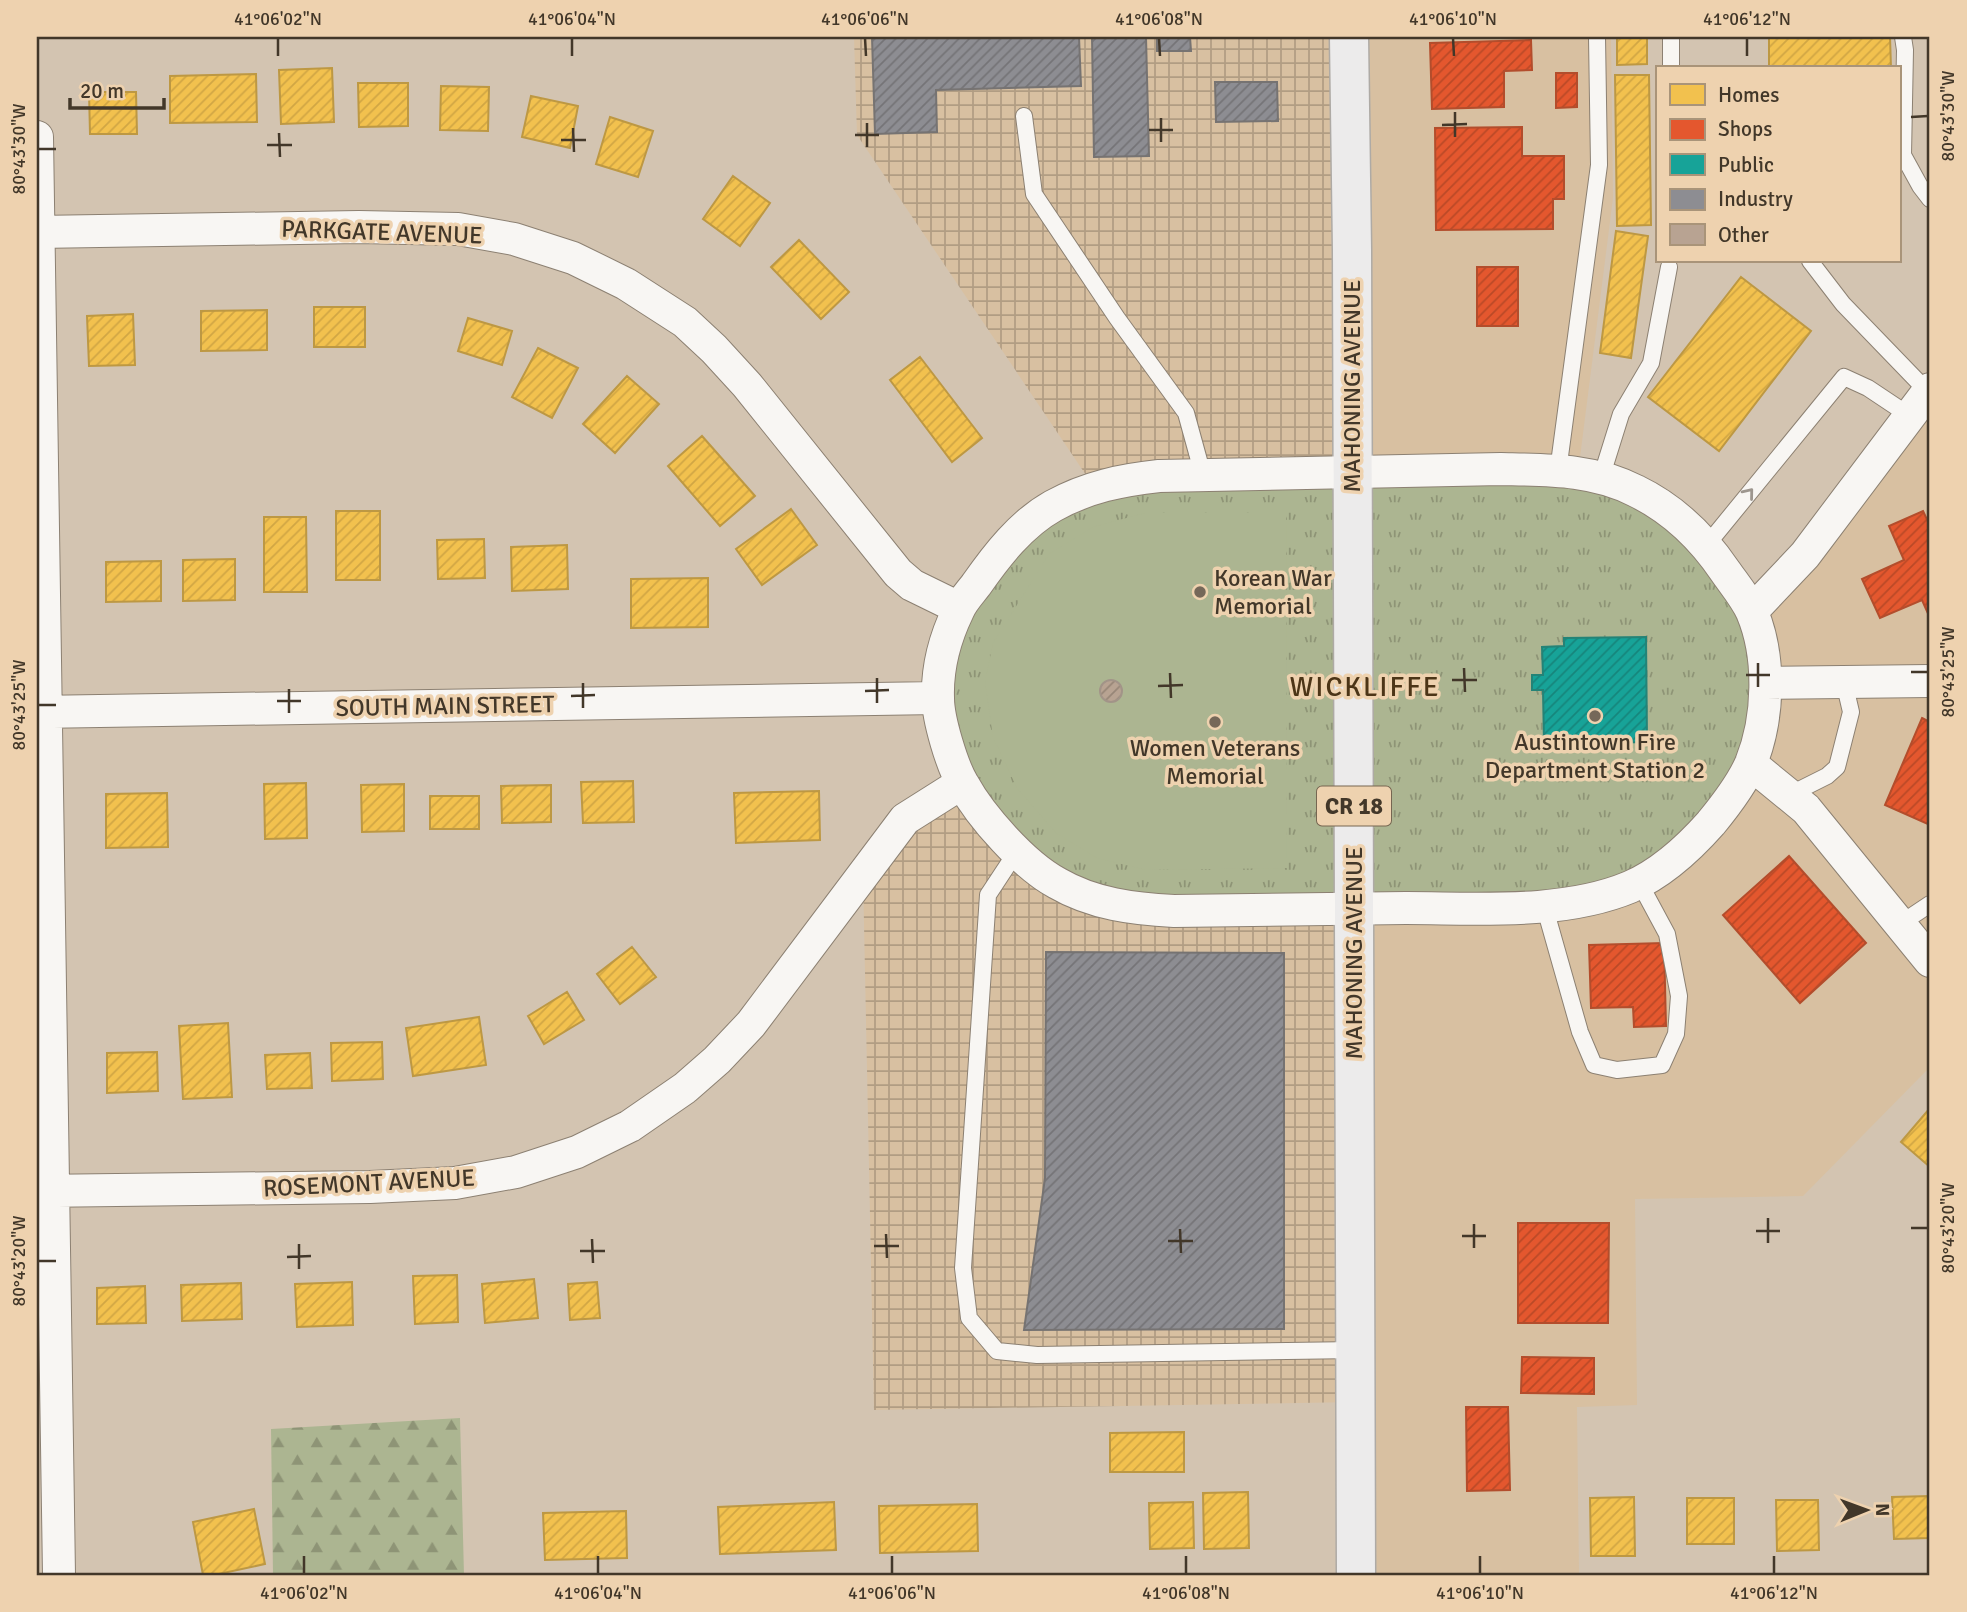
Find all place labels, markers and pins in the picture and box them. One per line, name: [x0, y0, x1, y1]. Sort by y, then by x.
place label: Korean War Memorial: [1214, 563, 1332, 621]
marker: Korean War Memorial: [1192, 584, 1208, 600]
marker: Austintown Fire Department Station 2: [1587, 708, 1603, 724]
marker: Women Veterans Memorial: [1207, 714, 1223, 730]
place label: Austintown Fire Department Station 2: [1485, 727, 1705, 785]
place label: Women Veterans Memorial: [1130, 733, 1300, 791]

